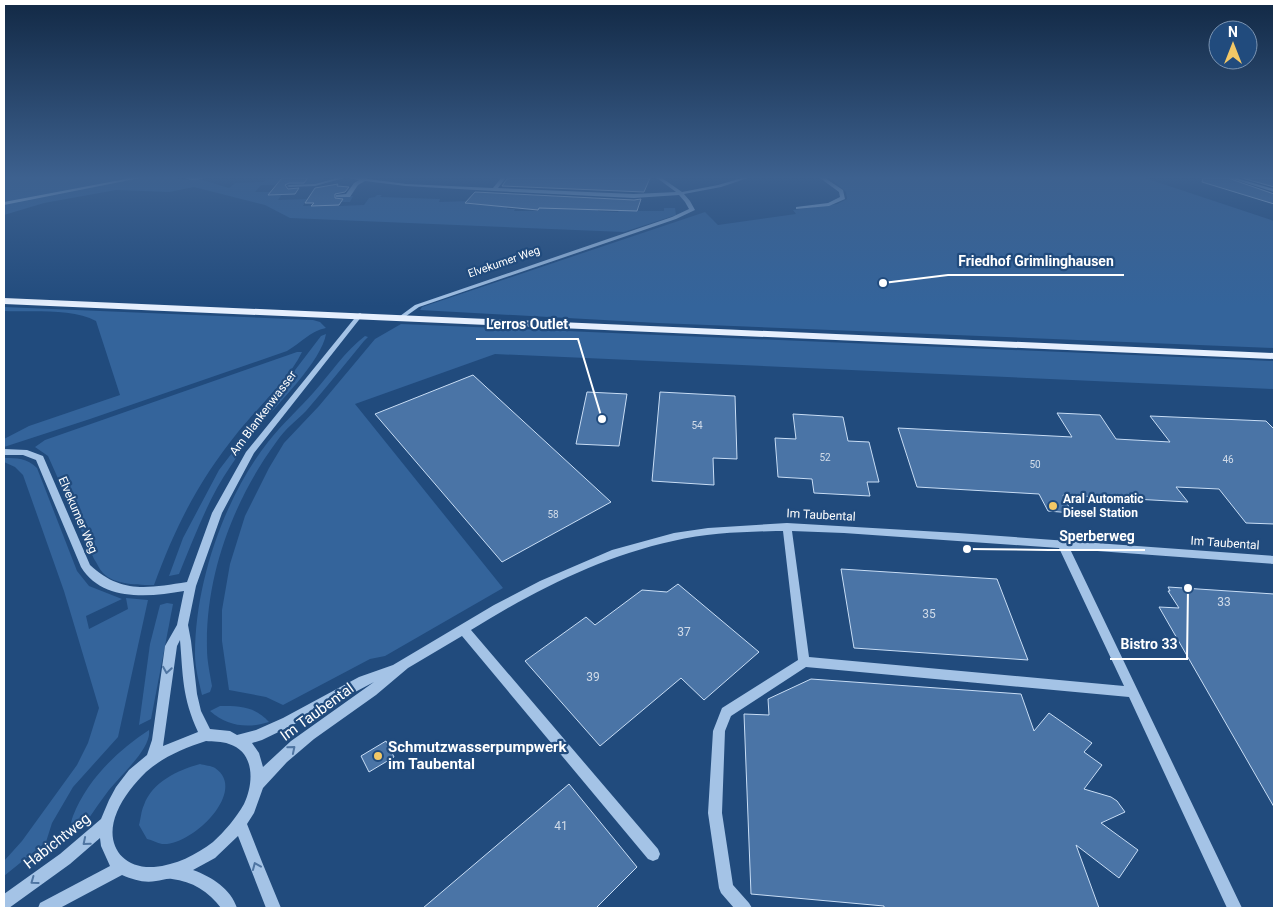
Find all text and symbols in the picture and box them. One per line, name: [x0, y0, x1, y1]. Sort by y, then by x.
north arrow: [1208, 20, 1258, 70]
text: N: [1228, 24, 1238, 40]
street label: Elvekumer Weg: [466, 244, 542, 280]
callout: Friedhof Grimlinghausen: [948, 246, 1124, 275]
text: Friedhof Grimlinghausen: [958, 253, 1114, 269]
callout: Lerros Outlet: [476, 310, 578, 339]
text: Lerros Outlet: [486, 316, 568, 332]
street label: Am Blankenwasser: [227, 368, 299, 458]
house number: 54: [691, 420, 703, 431]
house number: 52: [819, 452, 831, 463]
house number: 46: [1222, 454, 1234, 465]
house number: 50: [1029, 459, 1041, 470]
street label: Elvekumer Weg: [56, 475, 100, 555]
place label: Aral Automatic Diesel Station: [1063, 492, 1144, 520]
marker: Aral Automatic Diesel Station: [1047, 500, 1059, 512]
street label: Im Taubental: [786, 506, 856, 524]
house number: 58: [547, 509, 559, 520]
callout: Sperberweg: [1049, 521, 1145, 550]
text: Sperberweg: [1059, 528, 1135, 544]
street label: Im Taubental: [1190, 534, 1260, 552]
house number: 33: [1217, 595, 1231, 609]
house number: 35: [922, 607, 936, 621]
house number: 37: [677, 625, 691, 639]
callout: Bistro 33: [1110, 630, 1187, 659]
text: Bistro 33: [1121, 636, 1177, 652]
one-way arrow: [162, 666, 172, 675]
house number: 39: [586, 670, 600, 684]
street label: Im Taubental: [277, 679, 357, 745]
place label: Schmutzwasserpumpwerk im Taubental: [388, 738, 567, 773]
one-way arrow: [286, 746, 295, 754]
marker: Schmutzwasserpumpwerk im Taubental: [372, 750, 384, 762]
street label: Habichtweg: [20, 809, 94, 873]
house number: 41: [554, 819, 568, 833]
one-way arrow: [83, 836, 92, 845]
one-way arrow: [251, 862, 262, 871]
one-way arrow: [30, 875, 40, 884]

